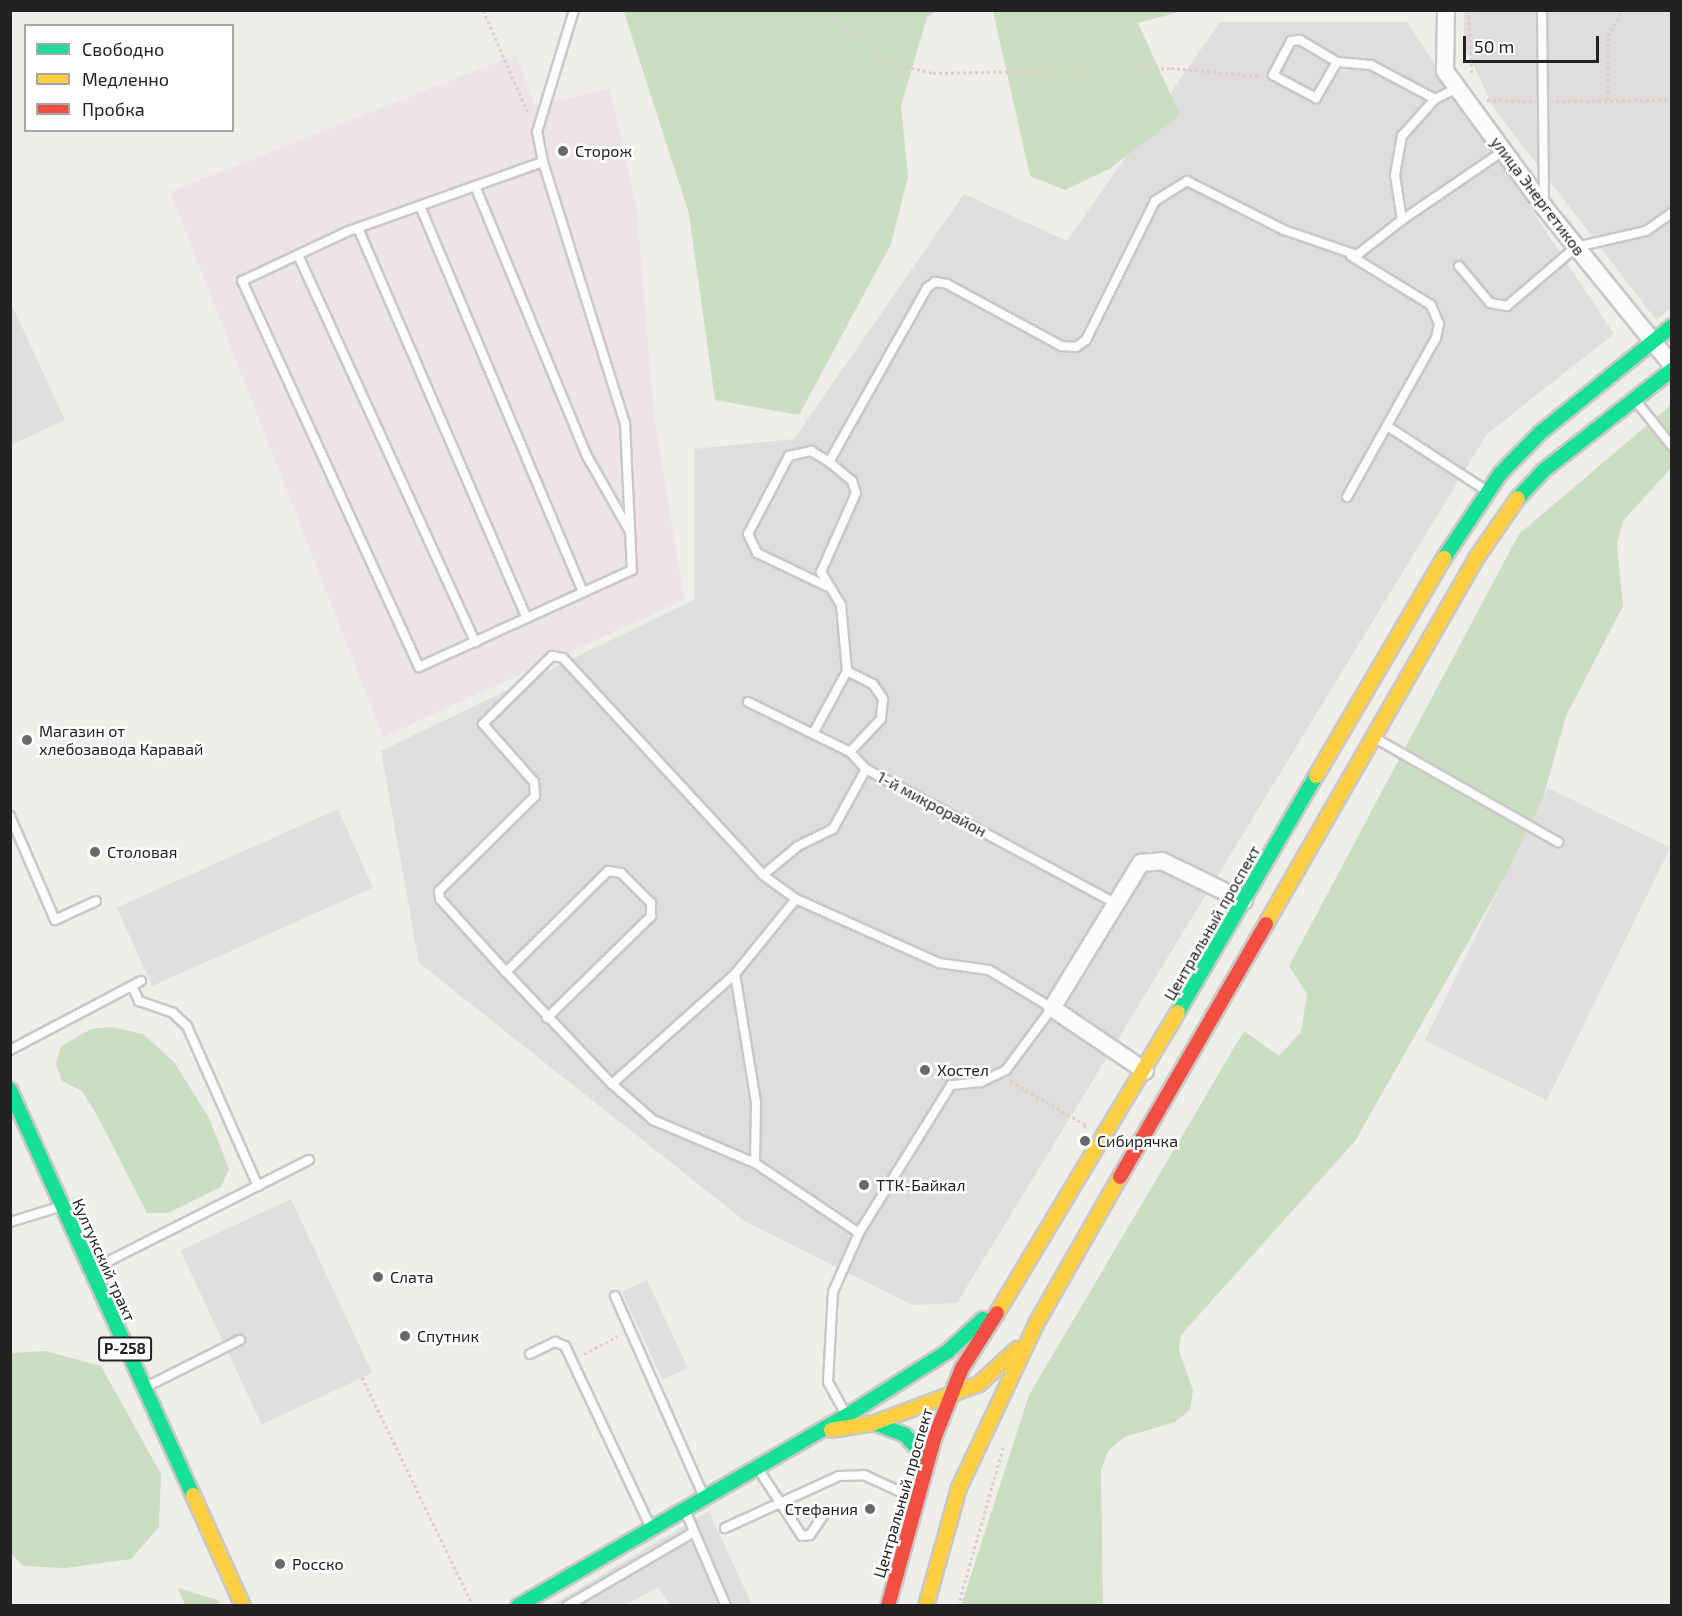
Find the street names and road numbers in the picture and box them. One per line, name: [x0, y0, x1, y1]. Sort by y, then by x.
street label: улица Энергетиков: [1487, 133, 1589, 259]
street label: 1-й микрорайон: [874, 767, 990, 841]
street label: Центральный проспект: [1160, 842, 1264, 1004]
street label: Култукский тракт: [68, 1196, 140, 1324]
road number: Р-258: [98, 1337, 152, 1361]
street label: Центральный проспект: [870, 1406, 936, 1580]

